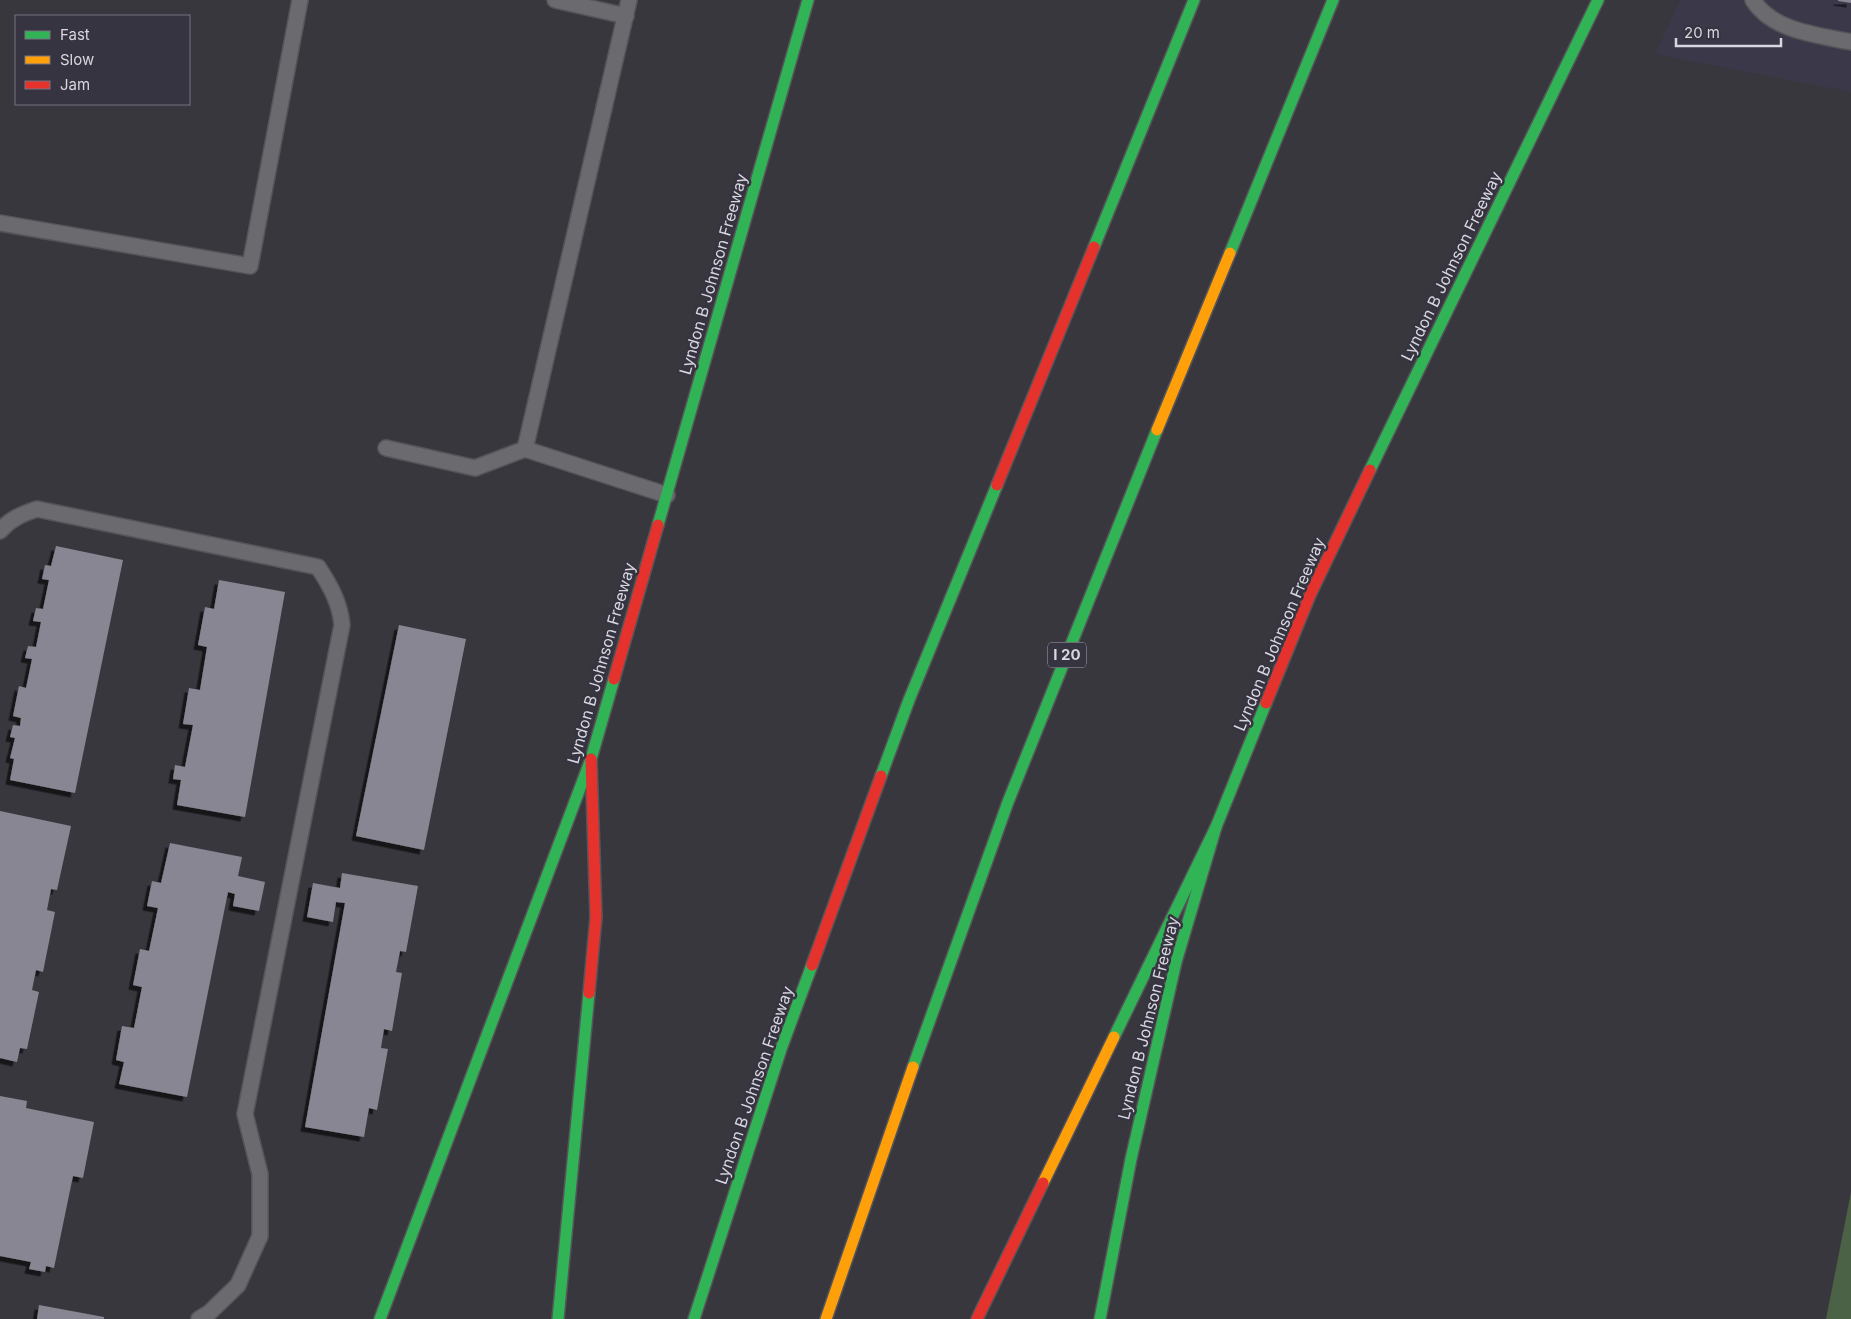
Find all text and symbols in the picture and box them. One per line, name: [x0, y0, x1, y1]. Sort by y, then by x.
legend: [15, 15, 190, 105]
scale bar: [1676, 15, 1781, 47]
text: 20 m: [1684, 23, 1720, 42]
text: Fast: [60, 25, 90, 44]
text: Slow: [60, 50, 94, 69]
text: Jam: [60, 75, 90, 94]
street label: Lyndon B Johnson Freeway: [1396, 168, 1506, 364]
street label: Lyndon B Johnson Freeway: [675, 171, 751, 377]
street label: Lyndon B Johnson Freeway: [1229, 534, 1329, 734]
street label: Lyndon B Johnson Freeway: [563, 560, 639, 766]
road number: I 20: [1048, 642, 1086, 668]
street label: Lyndon B Johnson Freeway: [1113, 915, 1183, 1121]
street label: Lyndon B Johnson Freeway: [711, 983, 797, 1187]

